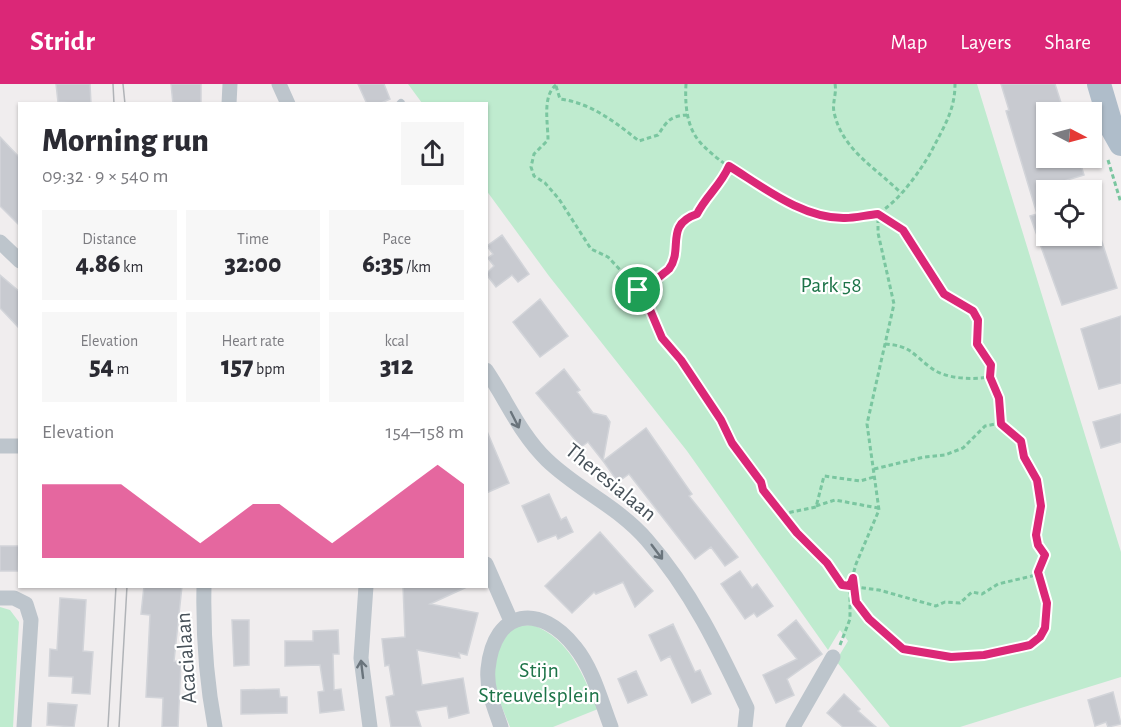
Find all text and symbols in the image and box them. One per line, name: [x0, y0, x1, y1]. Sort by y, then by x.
text: Stridr: [30, 28, 95, 56]
text: Map: [891, 32, 927, 53]
text: Layers: [960, 32, 1011, 53]
text: Share: [1044, 32, 1091, 53]
north arrow: [1036, 102, 1102, 168]
map controls: [1036, 102, 1102, 246]
button: share: [401, 122, 464, 185]
text: Morning run: [42, 125, 209, 158]
text: 09:32 · 9 × 540 m: [42, 166, 169, 186]
button: locate: [1036, 180, 1102, 246]
text: Distance: [82, 231, 136, 247]
text: Time: [237, 231, 269, 247]
text: Pace: [382, 231, 411, 247]
text: 4.86: [75, 251, 120, 277]
text: 32:00: [225, 251, 281, 277]
text: 6:35: [362, 251, 404, 277]
text: km: [120, 259, 143, 275]
text: /km: [404, 259, 431, 275]
pin: [612, 264, 663, 315]
icon: arrive: [621, 273, 654, 306]
park label: Park 58: [800, 274, 862, 296]
text: Elevation: [80, 333, 138, 349]
text: Heart rate: [222, 333, 284, 349]
text: kcal: [384, 333, 409, 349]
text: 54: [89, 353, 114, 379]
text: 157: [221, 353, 253, 379]
text: 312: [380, 353, 413, 379]
text: m: [114, 361, 129, 377]
text: bpm: [253, 361, 285, 377]
one-way arrow: [510, 411, 522, 429]
text: Elevation: [42, 422, 114, 442]
text: 154–158 m: [386, 422, 464, 442]
street label: Theresialaan: [561, 439, 661, 525]
one-way arrow: [650, 544, 663, 560]
street label: Acacialaan: [172, 612, 200, 704]
park label: Stijn Streuvelsplein: [478, 659, 600, 706]
one-way arrow: [356, 660, 367, 680]

